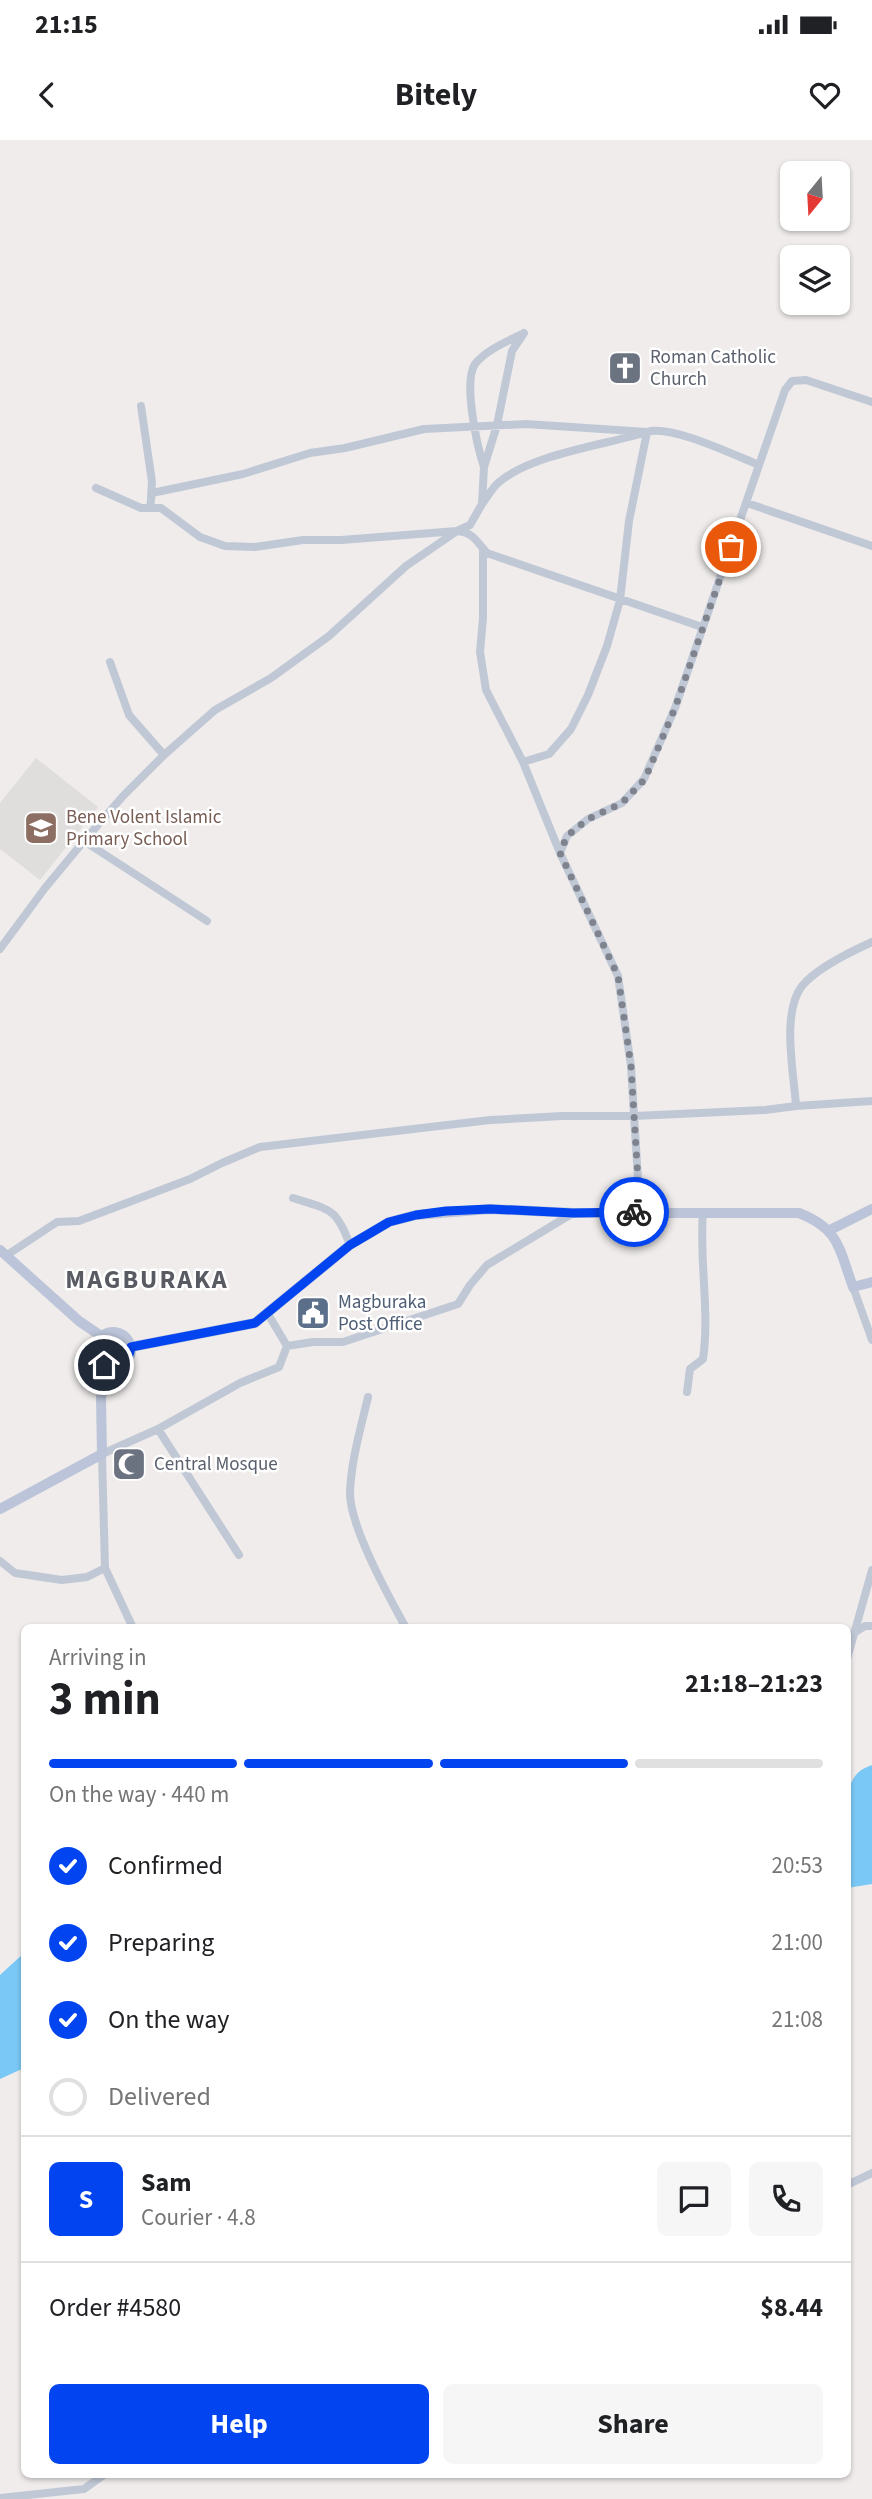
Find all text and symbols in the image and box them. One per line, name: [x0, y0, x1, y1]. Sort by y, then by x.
text: 21:15: [35, 6, 98, 43]
text: Bitely: [395, 72, 477, 118]
icon: back: [28, 76, 66, 114]
icon: heart: [806, 76, 844, 114]
north arrow: [780, 161, 850, 231]
map controls: [780, 161, 850, 315]
button: layers: [780, 245, 850, 315]
place label: Roman Catholic Church: [650, 344, 776, 393]
church icon: Roman Catholic Church: [606, 349, 644, 387]
pin: [701, 517, 761, 577]
icon: bag: [712, 528, 750, 566]
place label: Bene Volent Islamic Primary School: [66, 804, 222, 853]
school or university icon: Bene Volent Islamic Primary School: [22, 809, 60, 847]
courier: [599, 1177, 669, 1247]
icon: bike: [615, 1193, 653, 1231]
district label: MAGBURAKA: [65, 1261, 229, 1298]
place label: Magburaka Post Office: [338, 1289, 426, 1338]
public building icon: Magburaka Post Office: [294, 1294, 332, 1332]
pin: [74, 1335, 134, 1395]
icon: home: [85, 1346, 123, 1384]
mosque icon: Central Mosque: [110, 1445, 148, 1483]
place label: Central Mosque: [154, 1451, 278, 1478]
text: Arriving in: [49, 1641, 147, 1674]
text: 21:18–21:23: [685, 1665, 823, 1702]
text: 3 min: [49, 1667, 161, 1732]
text: On the way · 440 m: [49, 1778, 229, 1811]
icon: check: [49, 1847, 87, 1885]
text: Confirmed: [108, 1847, 223, 1884]
text: 20:53: [772, 1849, 823, 1882]
icon: check: [49, 1924, 87, 1962]
text: Preparing: [108, 1924, 214, 1961]
text: 21:00: [772, 1926, 823, 1959]
icon: check: [49, 2001, 87, 2039]
text: On the way: [108, 2001, 229, 2038]
text: 21:08: [772, 2003, 823, 2036]
text: Delivered: [108, 2078, 211, 2115]
button: chat: [657, 2162, 731, 2236]
button: phone: [749, 2162, 823, 2236]
text: Sam: [141, 2164, 191, 2201]
text: S: [79, 2181, 93, 2218]
text: Courier · 4.8: [141, 2201, 256, 2234]
text: Order #4580: [49, 2289, 181, 2326]
text: $8.44: [760, 2289, 823, 2326]
button: Help: [49, 2384, 429, 2464]
button: Share: [443, 2384, 823, 2464]

